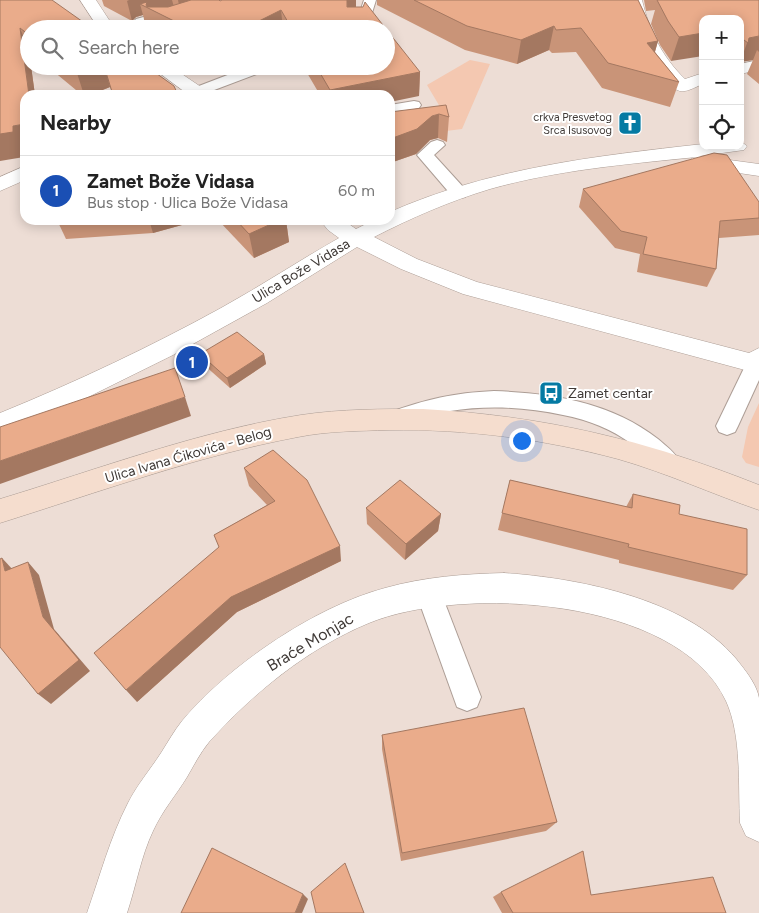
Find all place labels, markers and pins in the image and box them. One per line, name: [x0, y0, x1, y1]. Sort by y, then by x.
church icon: crkva Presvetog Srca Isusovog: [617, 110, 643, 136]
place label: crkva Presvetog Srca Isusovog: [533, 111, 612, 137]
pin: 1: [176, 343, 208, 381]
bus stop icon: Zamet centar: [538, 380, 564, 406]
place label: Zamet centar: [568, 385, 653, 402]

